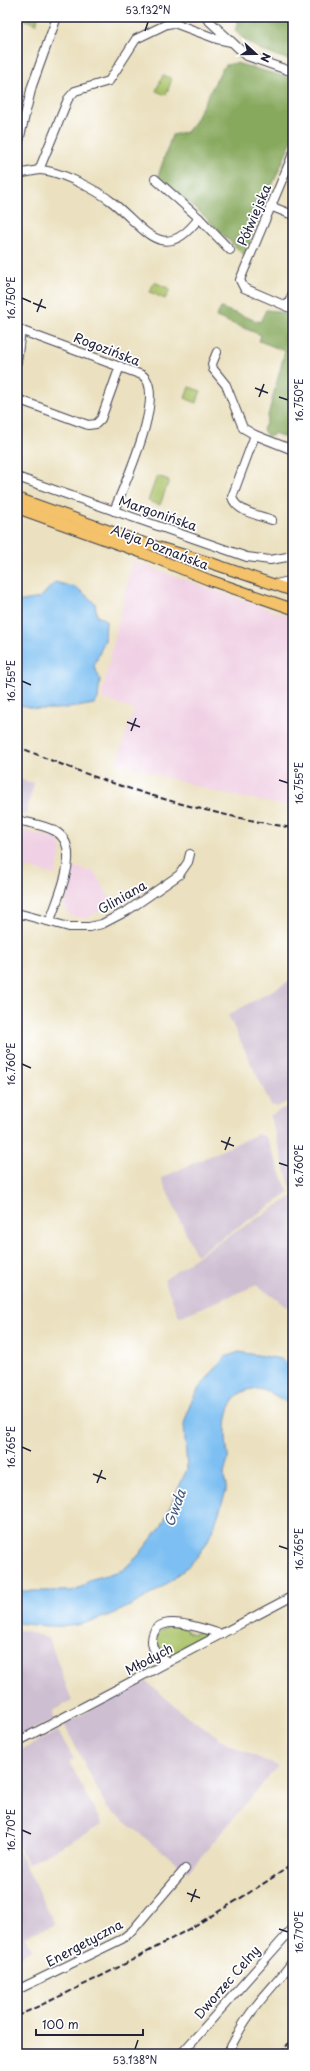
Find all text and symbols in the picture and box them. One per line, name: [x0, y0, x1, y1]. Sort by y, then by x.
text: 53.132°N: [125, 2, 171, 17]
north arrow: [236, 34, 276, 74]
text: N: [256, 51, 275, 65]
street label: Półwiejska: [232, 180, 275, 249]
text: 16.750°E: [3, 277, 18, 319]
street label: Rogozińska: [71, 327, 144, 370]
text: 16.750°E: [291, 379, 306, 421]
street label: Margonińska: [116, 490, 201, 535]
street label: Aleja Poznańska: [109, 519, 213, 574]
text: 16.755°E: [3, 660, 18, 702]
text: 16.755°E: [291, 762, 306, 804]
street label: Gliniana: [94, 875, 150, 918]
text: 16.760°E: [3, 1042, 18, 1086]
text: 16.760°E: [291, 1144, 306, 1188]
text: 16.765°E: [3, 1426, 18, 1468]
water label: Gwda: [158, 1486, 191, 1529]
text: 16.765°E: [291, 1528, 306, 1570]
street label: Młodych: [121, 1638, 176, 1679]
text: 16.770°E: [3, 1809, 18, 1851]
text: 16.770°E: [291, 1911, 306, 1953]
street label: Energetyczna: [42, 1914, 126, 1971]
street label: Dworzec Celny: [189, 1941, 264, 2023]
scale bar: [36, 2011, 143, 2037]
text: 100 m: [42, 2015, 79, 2033]
text: 53.138°N: [113, 2052, 158, 2067]

